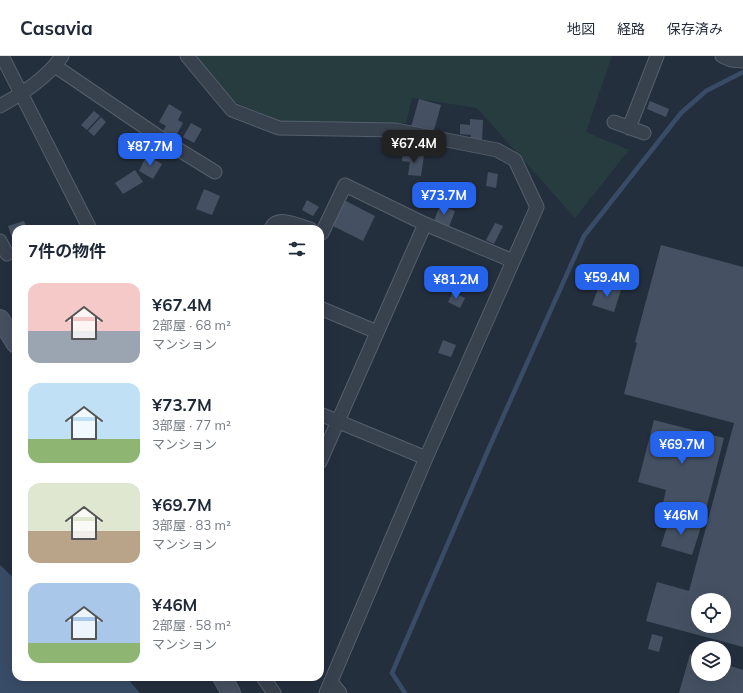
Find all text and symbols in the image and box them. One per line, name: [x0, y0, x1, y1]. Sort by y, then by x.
text: Casavia: [20, 16, 93, 40]
text: 地図: [567, 20, 595, 38]
text: 経路: [617, 20, 645, 38]
text: 保存済み: [667, 20, 723, 38]
pin: ¥67.4M: [381, 130, 447, 164]
pin: ¥87.7M: [117, 133, 183, 167]
text: ¥67.4M: [391, 135, 437, 151]
text: ¥87.7M: [127, 138, 173, 154]
pin: ¥73.7M: [411, 182, 477, 216]
text: ¥73.7M: [421, 187, 467, 203]
icon: filters: [286, 238, 308, 260]
text: 7件の物件: [28, 240, 106, 261]
pin: ¥59.4M: [574, 264, 640, 298]
pin: ¥81.2M: [423, 266, 489, 300]
text: ¥59.4M: [584, 269, 630, 285]
text: ¥81.2M: [433, 271, 479, 287]
text: ¥67.4M: [152, 294, 212, 315]
icon: home: [60, 299, 108, 347]
text: 2部屋 · 68 m²: [152, 317, 231, 333]
text: マンション: [152, 336, 217, 352]
text: ¥73.7M: [152, 394, 212, 415]
icon: home: [60, 399, 108, 447]
text: 3部屋 · 77 m²: [152, 417, 231, 433]
pin: ¥69.7M: [649, 431, 715, 465]
text: マンション: [152, 436, 217, 452]
text: ¥69.7M: [659, 436, 705, 452]
text: ¥69.7M: [152, 494, 212, 515]
icon: home: [60, 499, 108, 547]
pin: ¥46M: [657, 502, 705, 536]
text: ¥46M: [664, 507, 698, 523]
text: 3部屋 · 83 m²: [152, 517, 231, 533]
text: マンション: [152, 536, 217, 552]
map controls: [691, 593, 731, 681]
button: locate: [691, 593, 731, 633]
text: ¥46M: [152, 594, 197, 615]
icon: home: [60, 599, 108, 647]
text: 2部屋 · 58 m²: [152, 617, 231, 633]
text: マンション: [152, 636, 217, 652]
button: layers: [691, 641, 731, 681]

